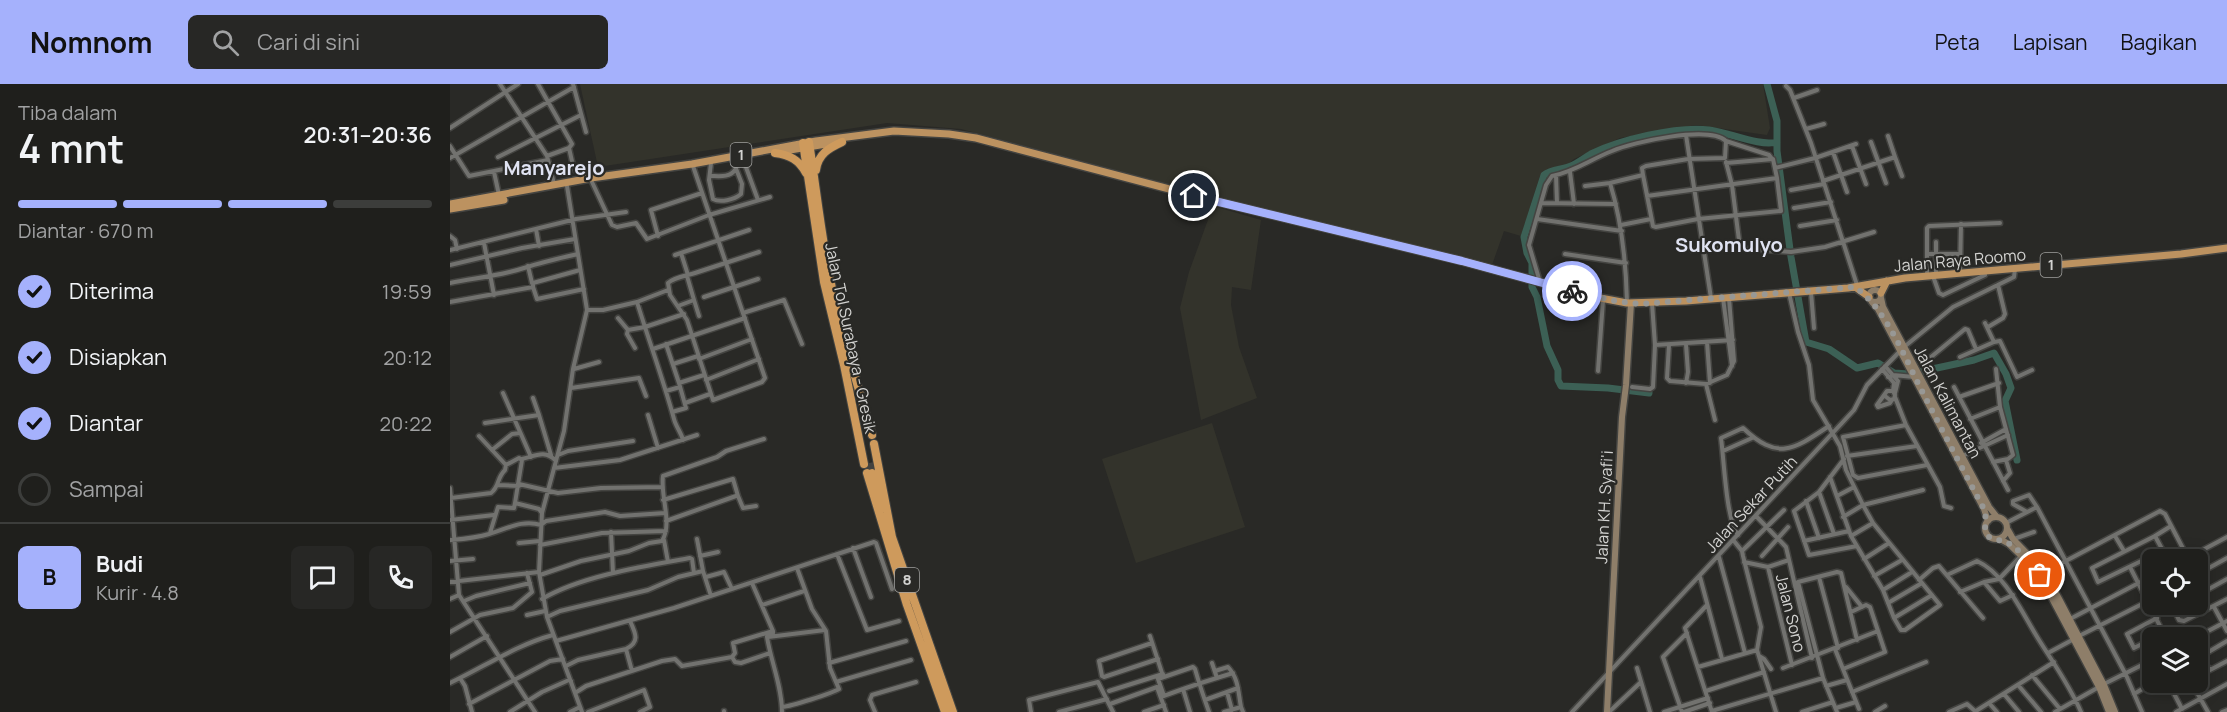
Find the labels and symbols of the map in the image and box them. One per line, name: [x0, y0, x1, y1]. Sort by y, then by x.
road number: 1: [730, 143, 752, 167]
district label: Manyarejo: [504, 154, 605, 181]
pin: [1168, 170, 1219, 221]
district label: Sukomulyo: [1675, 231, 1783, 258]
street label: Jalan Tol Surabaya - Gresik: [820, 241, 882, 436]
street label: Jalan Raya Roomo: [1893, 243, 2027, 277]
road number: 1: [2040, 253, 2062, 277]
courier: [1542, 261, 1602, 321]
street label: Jalan Kalimantan: [1909, 342, 1987, 462]
street label: Jalan KH. Syafi'i: [1590, 450, 1618, 564]
street label: Jalan Sekar Putih: [1700, 451, 1802, 557]
pin: [2014, 549, 2065, 600]
road number: 8: [895, 568, 919, 592]
street label: Jalan Sono: [1771, 572, 1811, 654]

